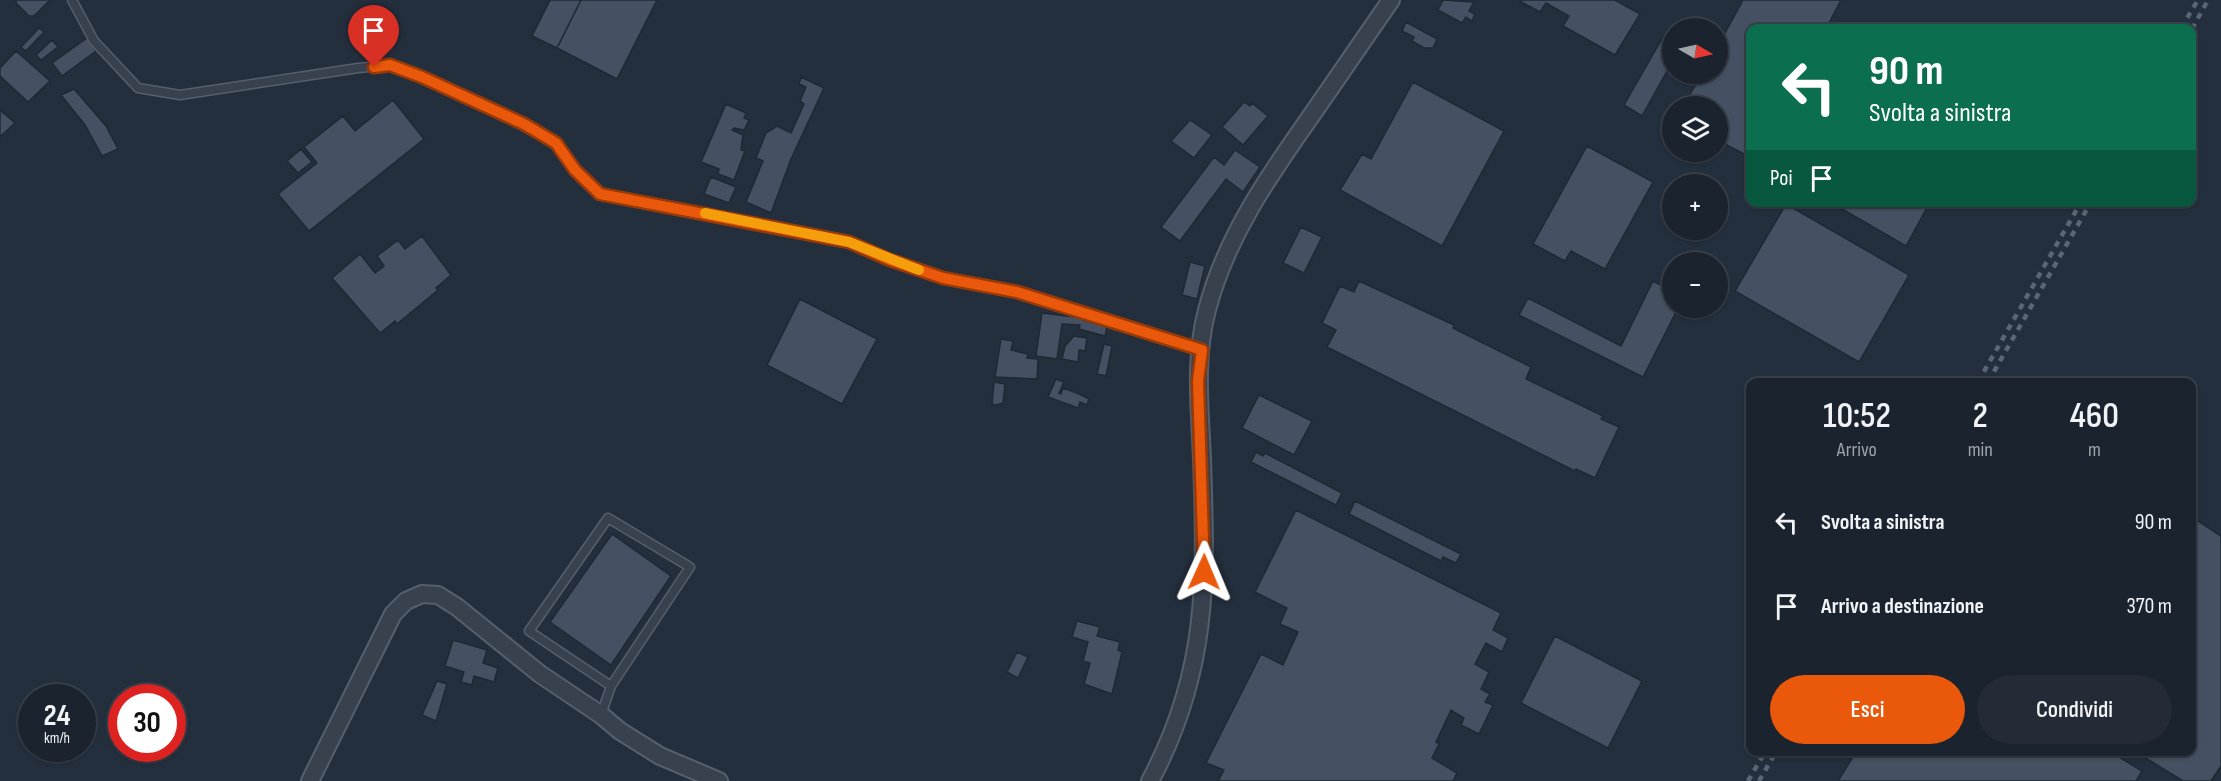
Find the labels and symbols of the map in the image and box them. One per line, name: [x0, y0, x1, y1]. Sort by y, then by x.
pin: [348, 5, 399, 67]
north arrow: [1662, 18, 1728, 84]
position arrow: [1172, 540, 1236, 604]
speed limit sign: 30: [108, 684, 186, 762]

